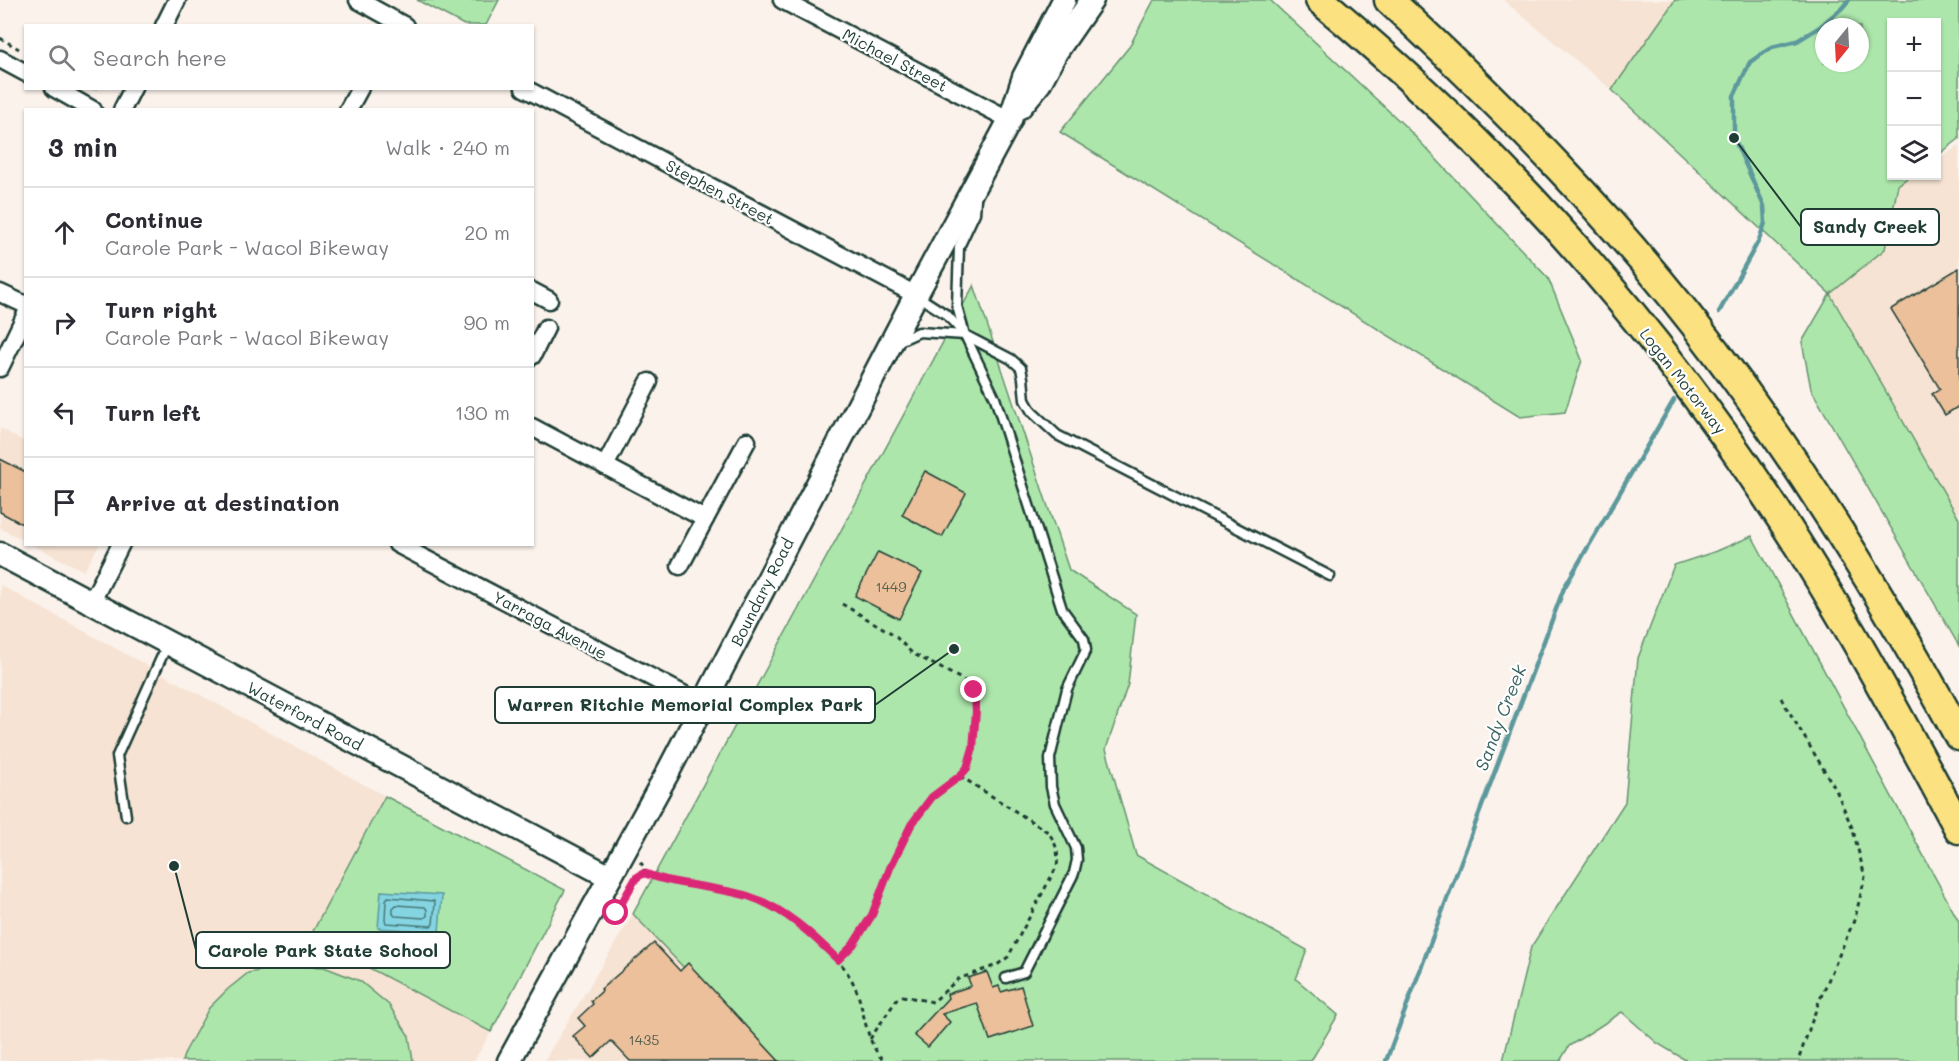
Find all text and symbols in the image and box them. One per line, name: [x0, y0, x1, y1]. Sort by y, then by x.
north arrow: [1815, 18, 1869, 72]
map controls: [1887, 18, 1941, 180]
button: +: [1887, 18, 1941, 72]
street label: Michael Street: [839, 23, 951, 96]
search box: [24, 24, 534, 90]
icon: search: [45, 41, 78, 74]
text: Search here: [93, 43, 227, 72]
button: −: [1887, 72, 1941, 126]
button: layers: [1887, 126, 1941, 180]
text: 3 min: [48, 130, 117, 164]
text: Walk · 240 m: [385, 134, 510, 160]
street label: Stephen Street: [662, 154, 778, 229]
text: Continue: [105, 205, 203, 234]
callout: Sandy Creek: [1801, 209, 1939, 245]
text: Sandy Creek: [1813, 214, 1927, 238]
icon: ahead: [48, 216, 81, 249]
text: 20 m: [464, 219, 510, 245]
text: Carole Park - Wacol Bikeway: [105, 234, 389, 260]
text: Turn right: [105, 295, 217, 324]
icon: right: [48, 306, 81, 339]
text: 90 m: [464, 309, 510, 335]
text: Carole Park - Wacol Bikeway: [105, 324, 389, 350]
street label: Logan Motorway: [1636, 324, 1731, 438]
icon: left: [48, 396, 81, 429]
text: Turn left: [105, 398, 201, 427]
text: 130 m: [455, 399, 510, 425]
icon: arrive: [48, 486, 81, 519]
text: Arrive at destination: [105, 488, 340, 517]
street label: Boundary Road: [725, 534, 798, 649]
house number: 1449: [876, 577, 906, 596]
street label: Yarraga Avenue: [490, 586, 611, 663]
water label: Sandy Creek: [1469, 661, 1531, 774]
street label: Waterford Road: [244, 676, 367, 755]
route end: [960, 676, 986, 702]
callout: Warren Ritchie Memorial Complex Park: [495, 687, 875, 723]
text: Warren Ritchie Memorial Complex Park: [507, 692, 863, 716]
route start: [602, 899, 628, 925]
callout: Carole Park State School: [196, 932, 450, 968]
text: Carole Park State School: [208, 938, 438, 962]
house number: 1435: [629, 1030, 659, 1049]

